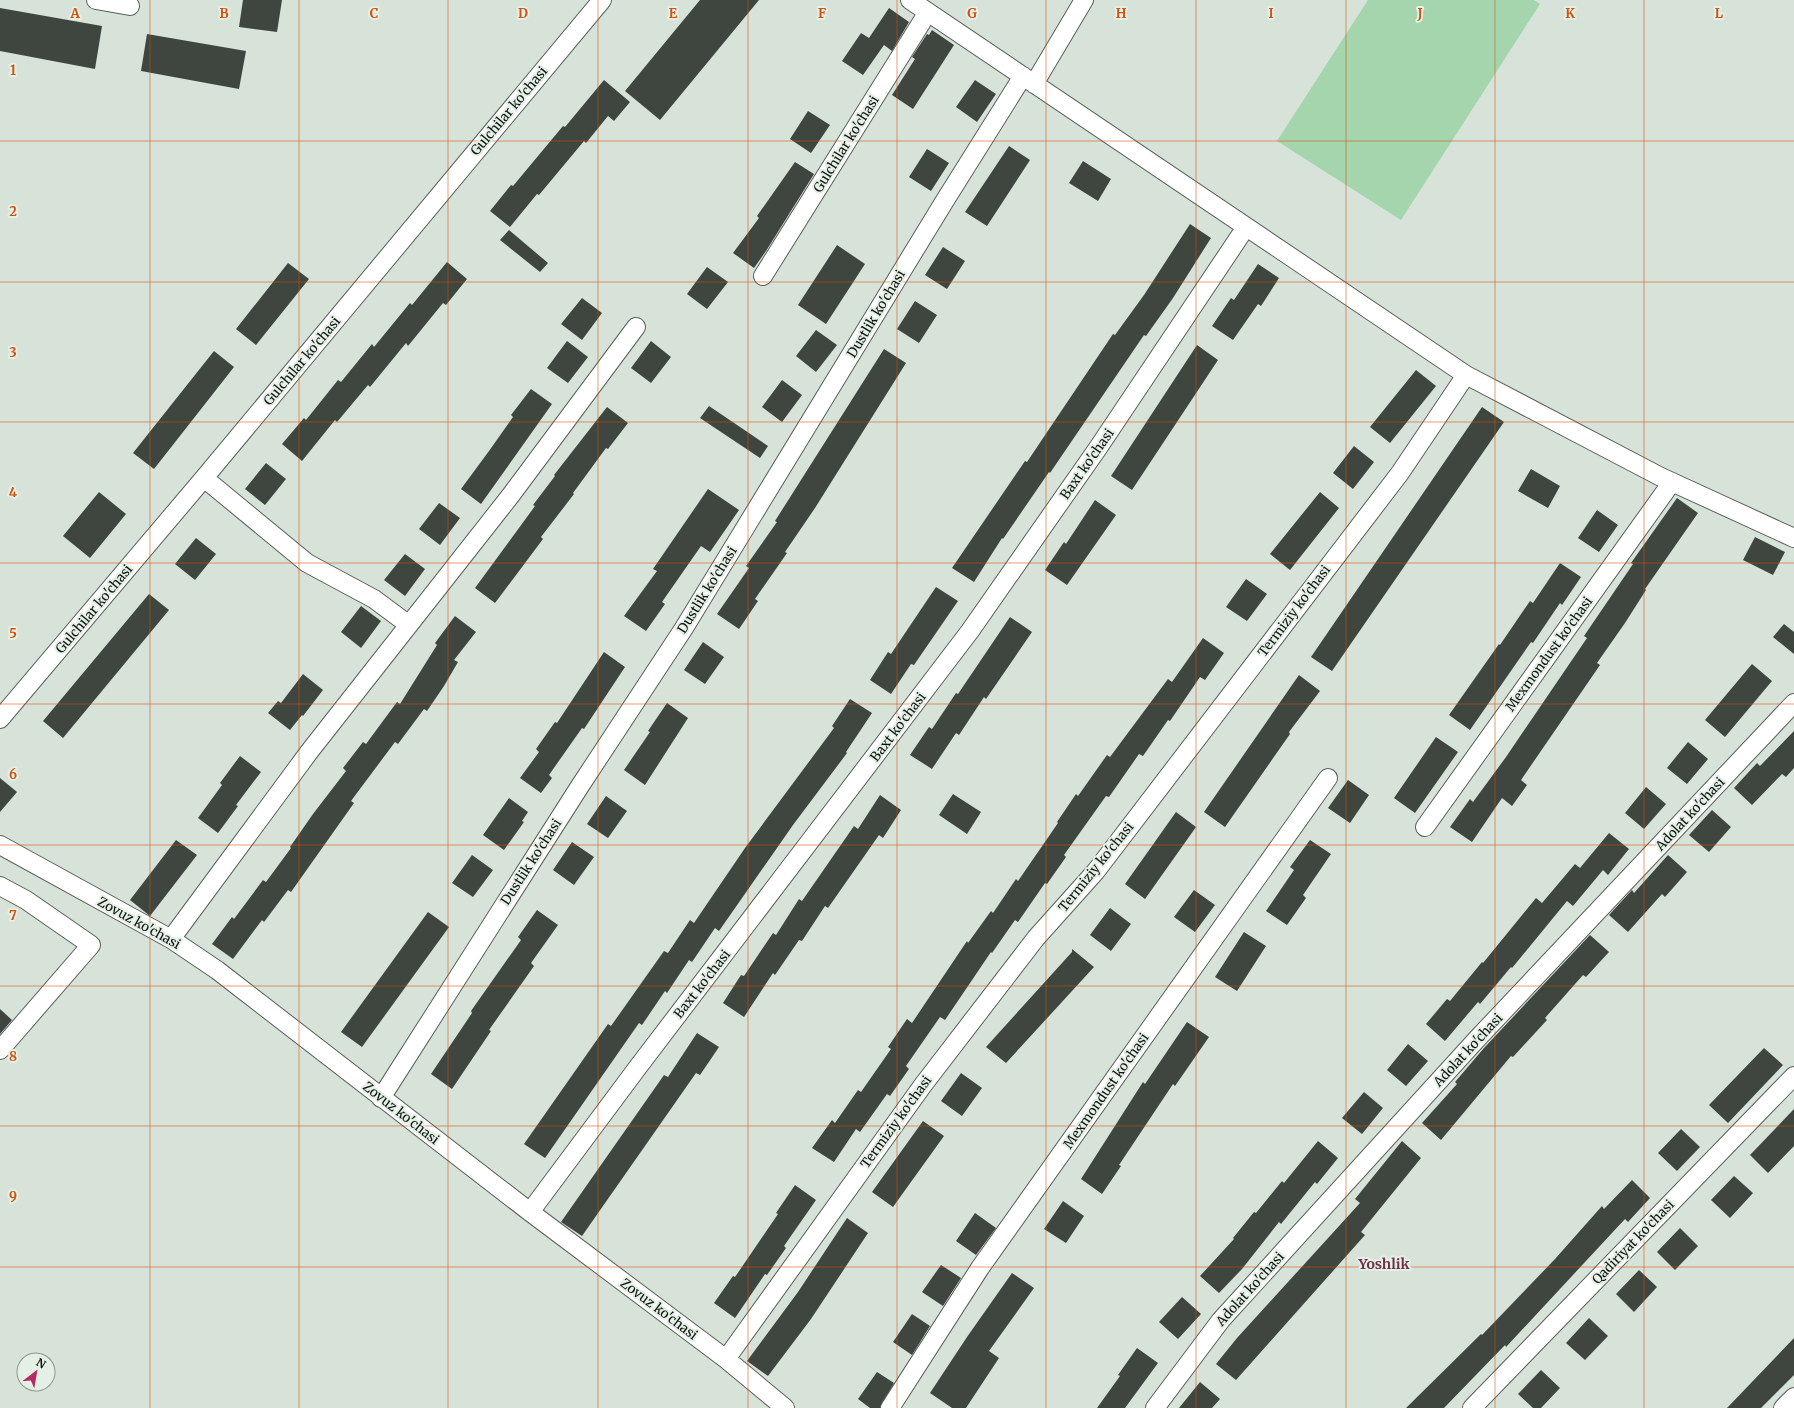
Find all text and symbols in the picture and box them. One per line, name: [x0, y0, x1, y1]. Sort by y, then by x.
text: A: [69, 5, 80, 22]
text: B: [219, 5, 229, 22]
text: C: [370, 5, 379, 22]
text: D: [518, 5, 528, 22]
text: E: [669, 5, 678, 22]
text: F: [818, 5, 826, 22]
text: G: [967, 5, 977, 22]
text: H: [1116, 5, 1127, 22]
text: I: [1268, 5, 1274, 22]
text: J: [1416, 5, 1423, 22]
text: K: [1565, 5, 1575, 22]
text: L: [1715, 5, 1724, 22]
text: 1: [10, 62, 16, 79]
street label: Gulchilar ko'chasi: [467, 63, 551, 159]
street label: Gulchilar ko'chasi: [809, 92, 883, 196]
text: 2: [9, 203, 17, 220]
street label: Dustlik ko'chasi: [843, 267, 909, 361]
street label: Gulchilar ko'chasi: [260, 313, 344, 409]
text: 3: [9, 344, 17, 361]
street label: Baxt ko'chasi: [1056, 425, 1118, 503]
text: 4: [9, 484, 18, 501]
street label: Dustlik ko'chasi: [673, 543, 741, 637]
street label: Gulchilar ko'chasi: [52, 561, 136, 657]
street label: Termiziy ko'chasi: [1254, 562, 1334, 660]
street label: Mexmondust ko'chasi: [1502, 593, 1596, 715]
text: 5: [9, 625, 17, 642]
street label: Baxt ko'chasi: [866, 689, 930, 765]
text: 6: [9, 766, 17, 783]
street label: Adolat ko'chasi: [1651, 774, 1728, 855]
street label: Dustlik ko'chasi: [497, 816, 565, 908]
street label: Termiziy ko'chasi: [1055, 819, 1137, 915]
street label: Zovuz ko'chasi: [95, 893, 183, 953]
text: 7: [9, 907, 17, 924]
street label: Baxt ko'chasi: [670, 946, 734, 1022]
street label: Adolat ko'chasi: [1429, 1010, 1506, 1091]
street label: Mexmondust ko'chasi: [1060, 1030, 1152, 1152]
text: 8: [9, 1048, 17, 1065]
street label: Termiziy ko'chasi: [857, 1072, 935, 1172]
street label: Zovuz ko'chasi: [359, 1078, 443, 1148]
text: 9: [9, 1188, 17, 1205]
street label: Qadiriyat ko'chasi: [1588, 1196, 1678, 1288]
street label: Adolat ko'chasi: [1212, 1248, 1288, 1330]
district label: Yoshlik: [1357, 1255, 1410, 1273]
street label: Zovuz ko'chasi: [617, 1275, 701, 1343]
north arrow: [16, 1352, 56, 1392]
text: N: [34, 1355, 49, 1372]

